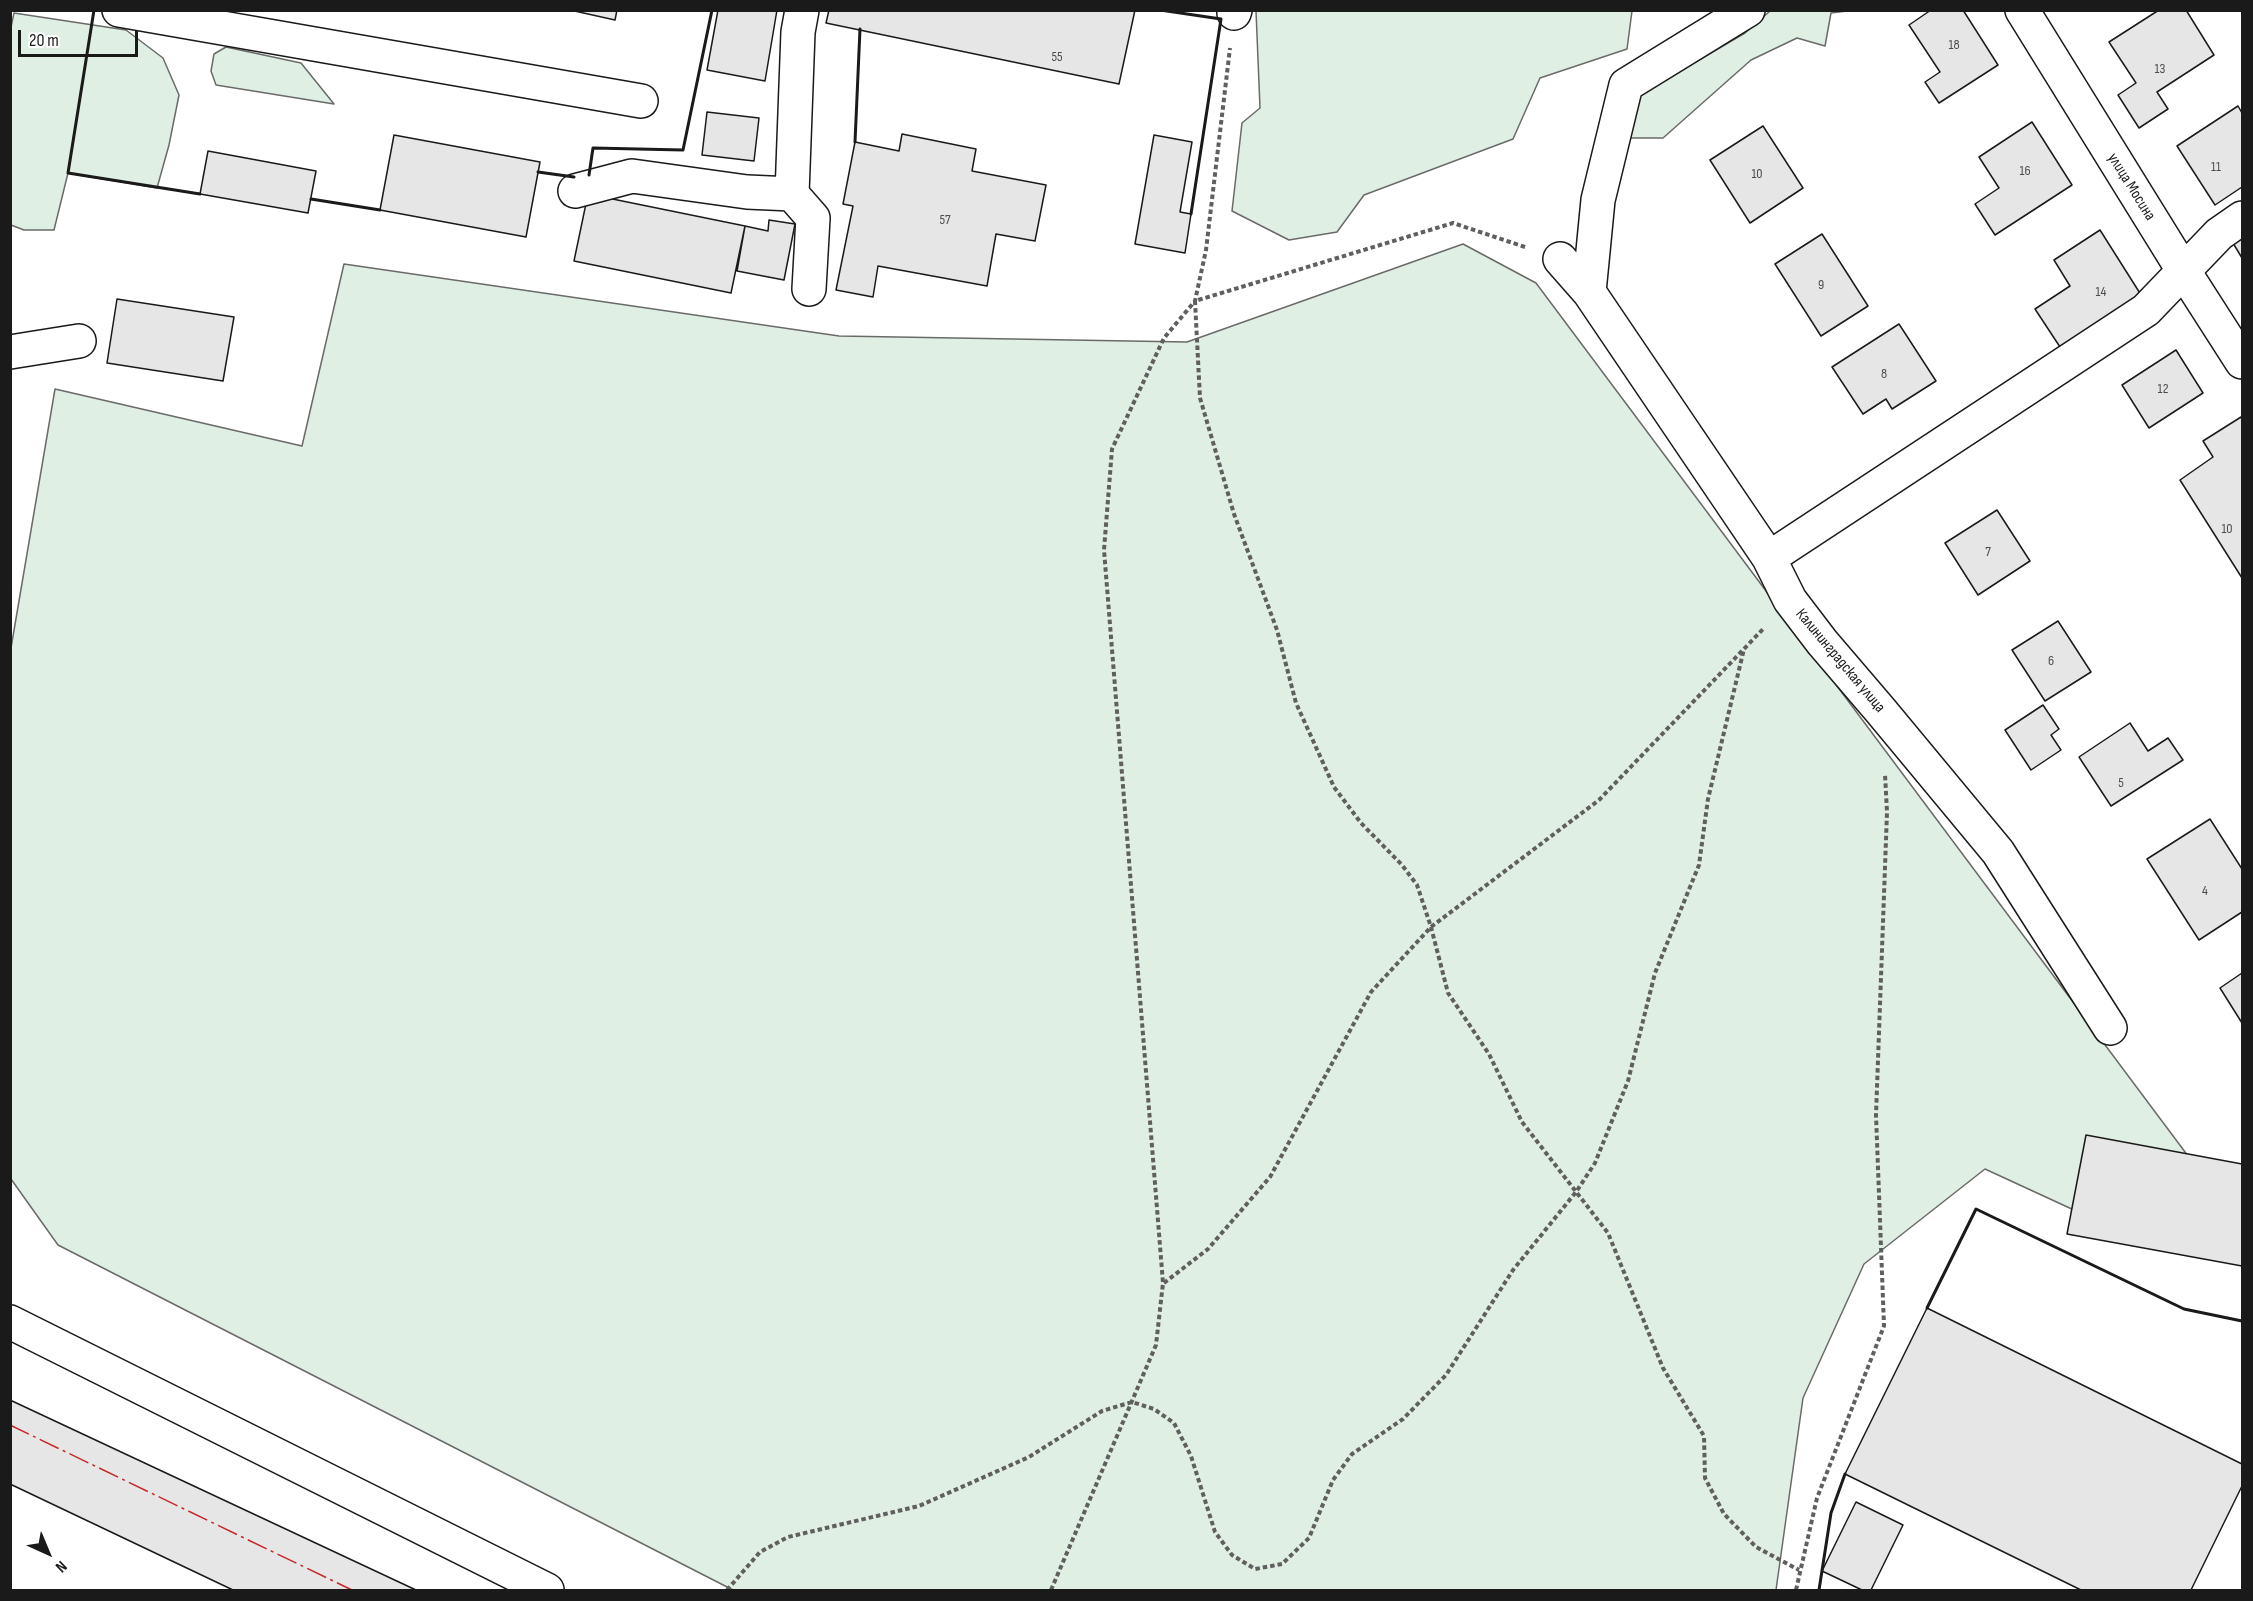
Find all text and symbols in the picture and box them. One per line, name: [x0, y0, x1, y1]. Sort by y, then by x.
scale bar: [21, 18, 141, 56]
text: 20 m: [29, 30, 59, 51]
house number: 18: [1948, 37, 1960, 53]
house number: 55: [1051, 49, 1063, 65]
house number: 13: [2155, 61, 2165, 77]
street label: улица Мосина: [2103, 150, 2159, 224]
house number: 11: [2211, 159, 2221, 175]
house number: 16: [2019, 163, 2031, 179]
house number: 10: [1751, 166, 1763, 182]
house number: 57: [939, 212, 951, 228]
house number: 9: [1818, 277, 1824, 293]
house number: 14: [2096, 284, 2106, 300]
house number: 8: [1881, 366, 1887, 382]
house number: 12: [2158, 381, 2168, 397]
house number: 10: [2221, 521, 2233, 537]
house number: 7: [1985, 544, 1991, 560]
street label: Калининградская улица: [1791, 605, 1889, 717]
house number: 6: [2048, 653, 2054, 669]
house number: 5: [2118, 775, 2124, 791]
house number: 4: [2202, 883, 2208, 899]
north arrow: [18, 1523, 78, 1583]
text: N: [51, 1557, 71, 1576]

